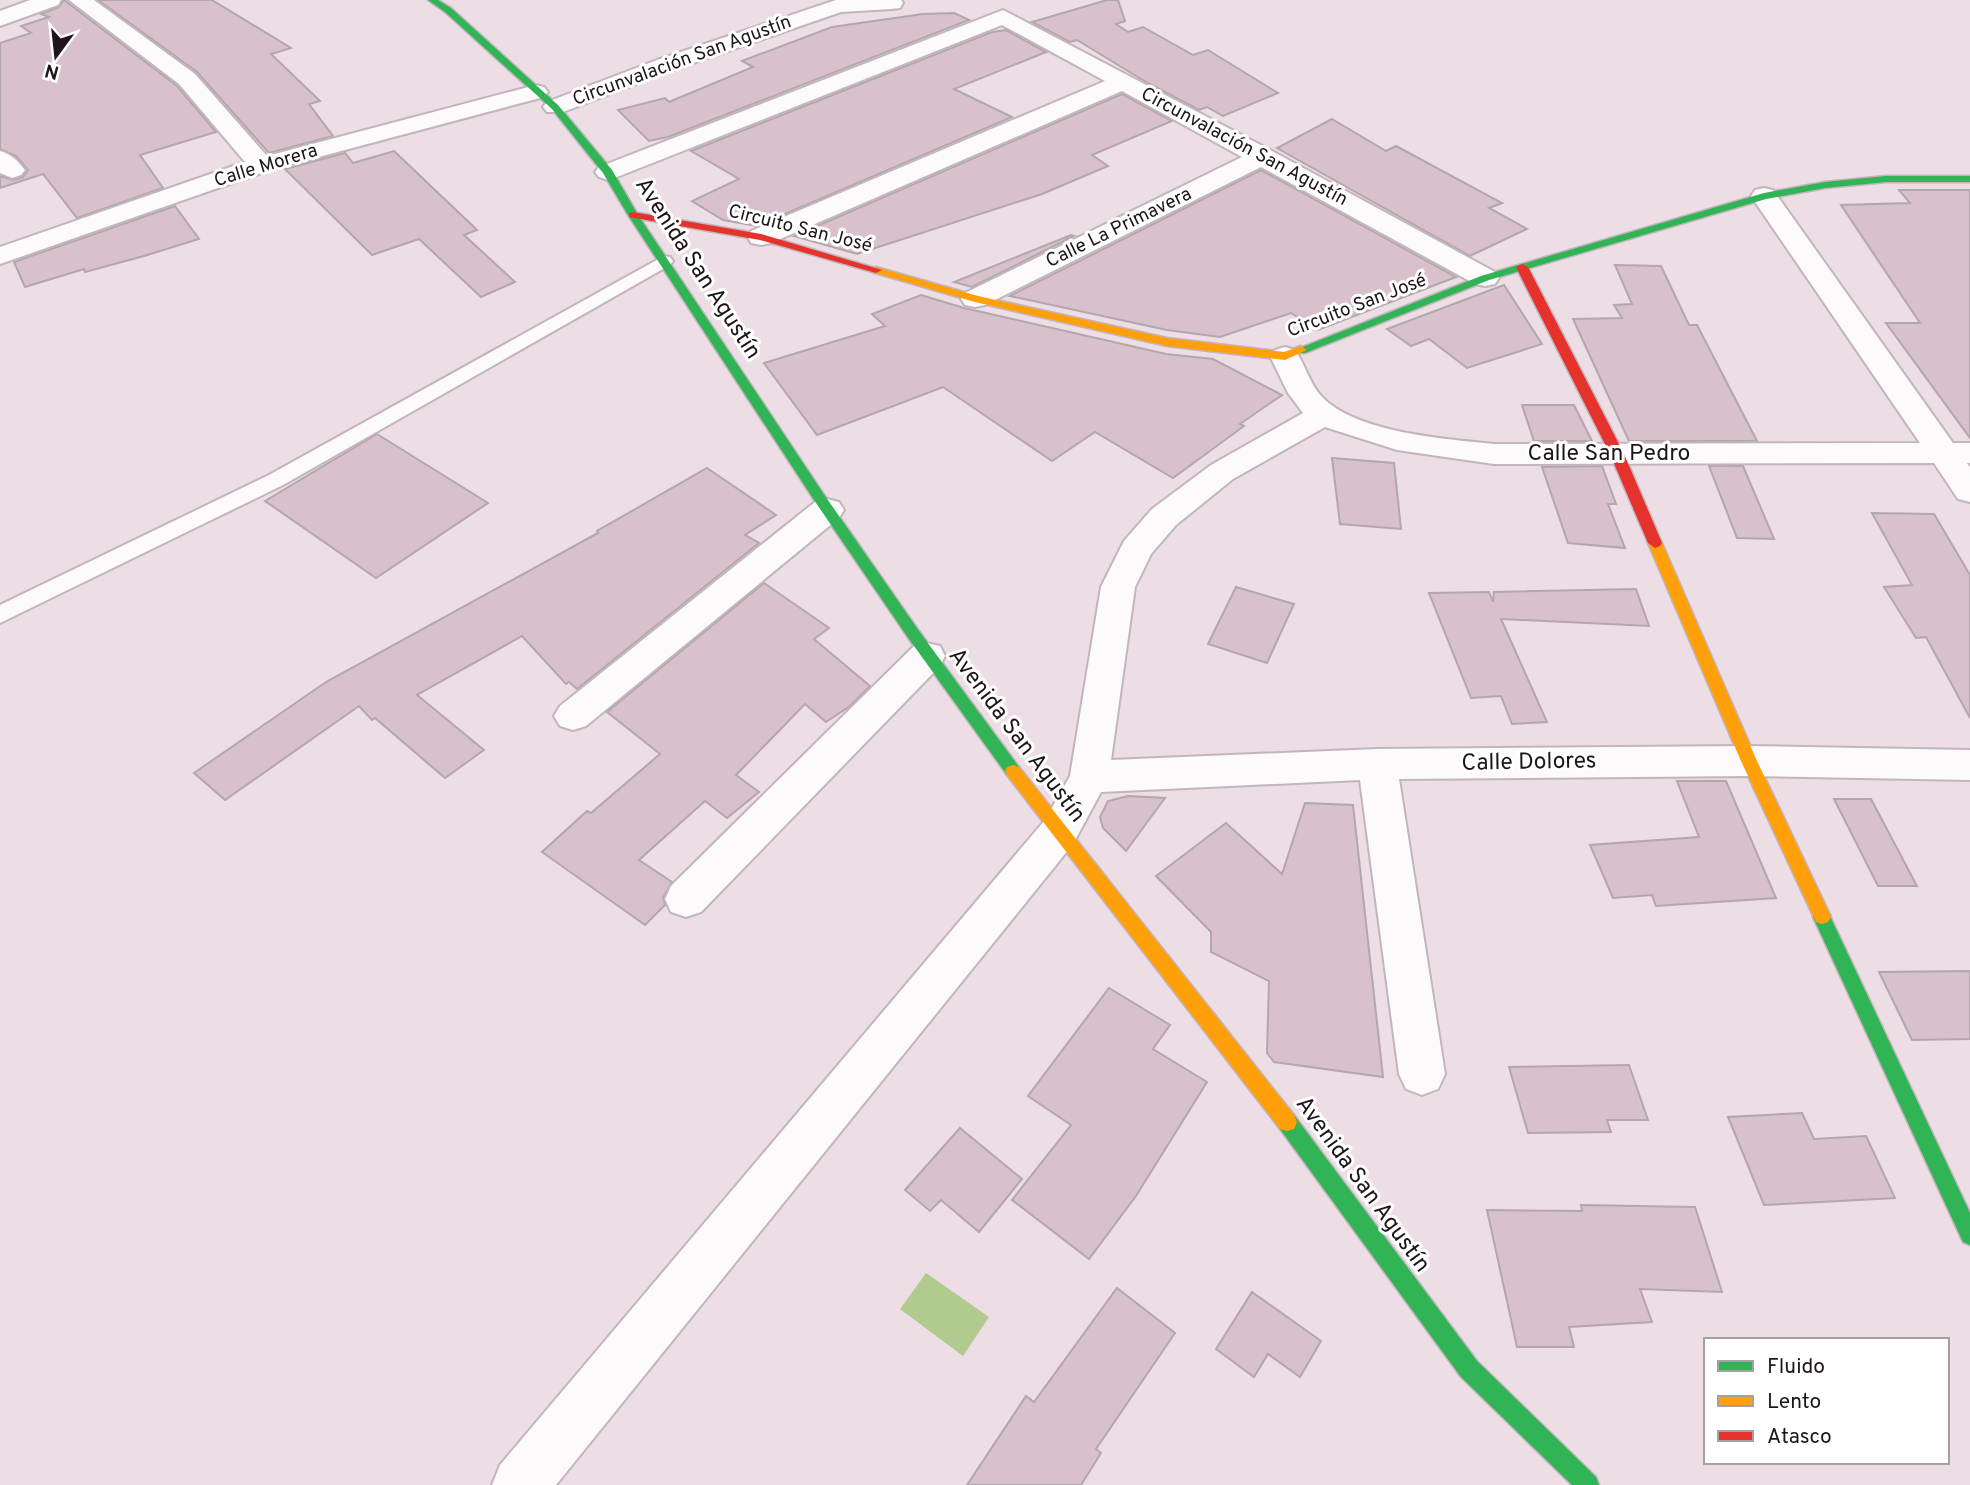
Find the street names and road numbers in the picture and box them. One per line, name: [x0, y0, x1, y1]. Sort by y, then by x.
street label: Circunvalación San Agustín: [569, 10, 795, 112]
street label: Circunvalación San Agustín: [1136, 82, 1352, 212]
street label: Calle Morera: [211, 139, 321, 193]
street label: Avenida San Agustín: [627, 173, 767, 365]
street label: Calle La Primavera: [1042, 182, 1196, 274]
street label: Circuito San José: [726, 200, 874, 258]
street label: Circuito San José: [1284, 268, 1430, 344]
street label: Calle San Pedro: [1528, 440, 1690, 469]
street label: Avenida San Agustín: [941, 643, 1091, 829]
street label: Calle Dolores: [1461, 747, 1597, 779]
street label: Avenida San Agustín: [1288, 1091, 1436, 1279]

